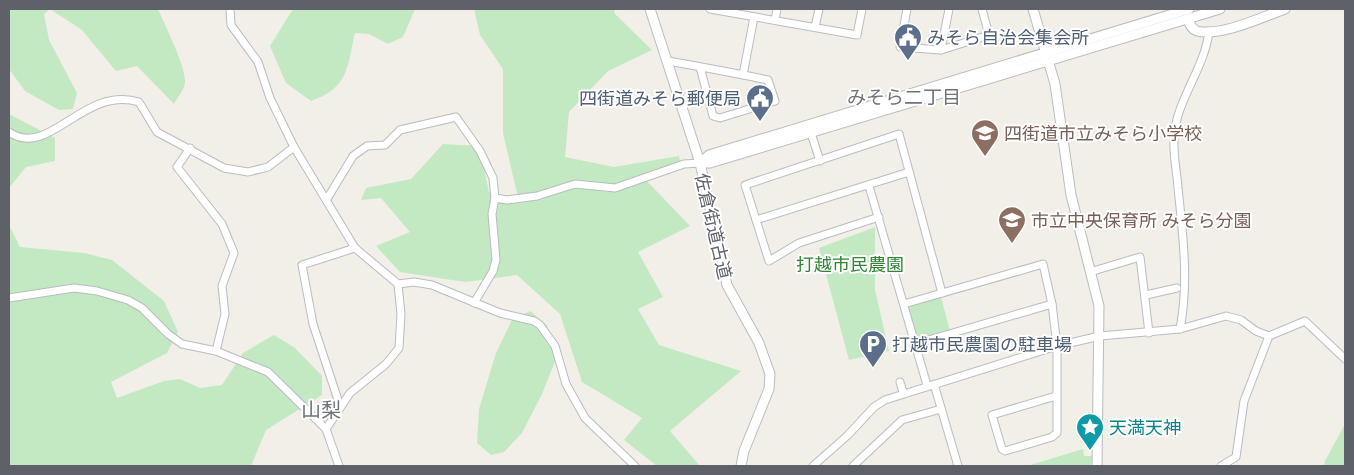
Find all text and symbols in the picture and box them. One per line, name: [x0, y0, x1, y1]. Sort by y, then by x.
public building icon: みそら自治会集会所: [893, 22, 923, 61]
place label: みそら自治会集会所: [927, 26, 1089, 48]
public building icon: 四街道みそら郵便局: [745, 83, 775, 122]
district label: みそら二丁目: [847, 85, 961, 108]
place label: 四街道みそら郵便局: [579, 87, 741, 109]
school or university icon: 四街道市立みそら小学校: [970, 118, 1000, 157]
place label: 四街道市立みそら小学校: [1004, 122, 1202, 144]
street label: 佐倉街道古道: [691, 171, 737, 281]
school or university icon: 市立中央保育所 みそら分園: [997, 205, 1027, 244]
place label: 市立中央保育所 みそら分園: [1031, 209, 1252, 231]
park label: 打越市民農園: [796, 253, 904, 275]
parking icon: 打越市民農園の駐車場: [858, 329, 888, 368]
place label: 打越市民農園の駐車場: [892, 333, 1072, 355]
district label: 山梨: [301, 397, 341, 421]
place icon: 天満天神: [1075, 412, 1105, 451]
place label: 天満天神: [1109, 416, 1181, 438]

